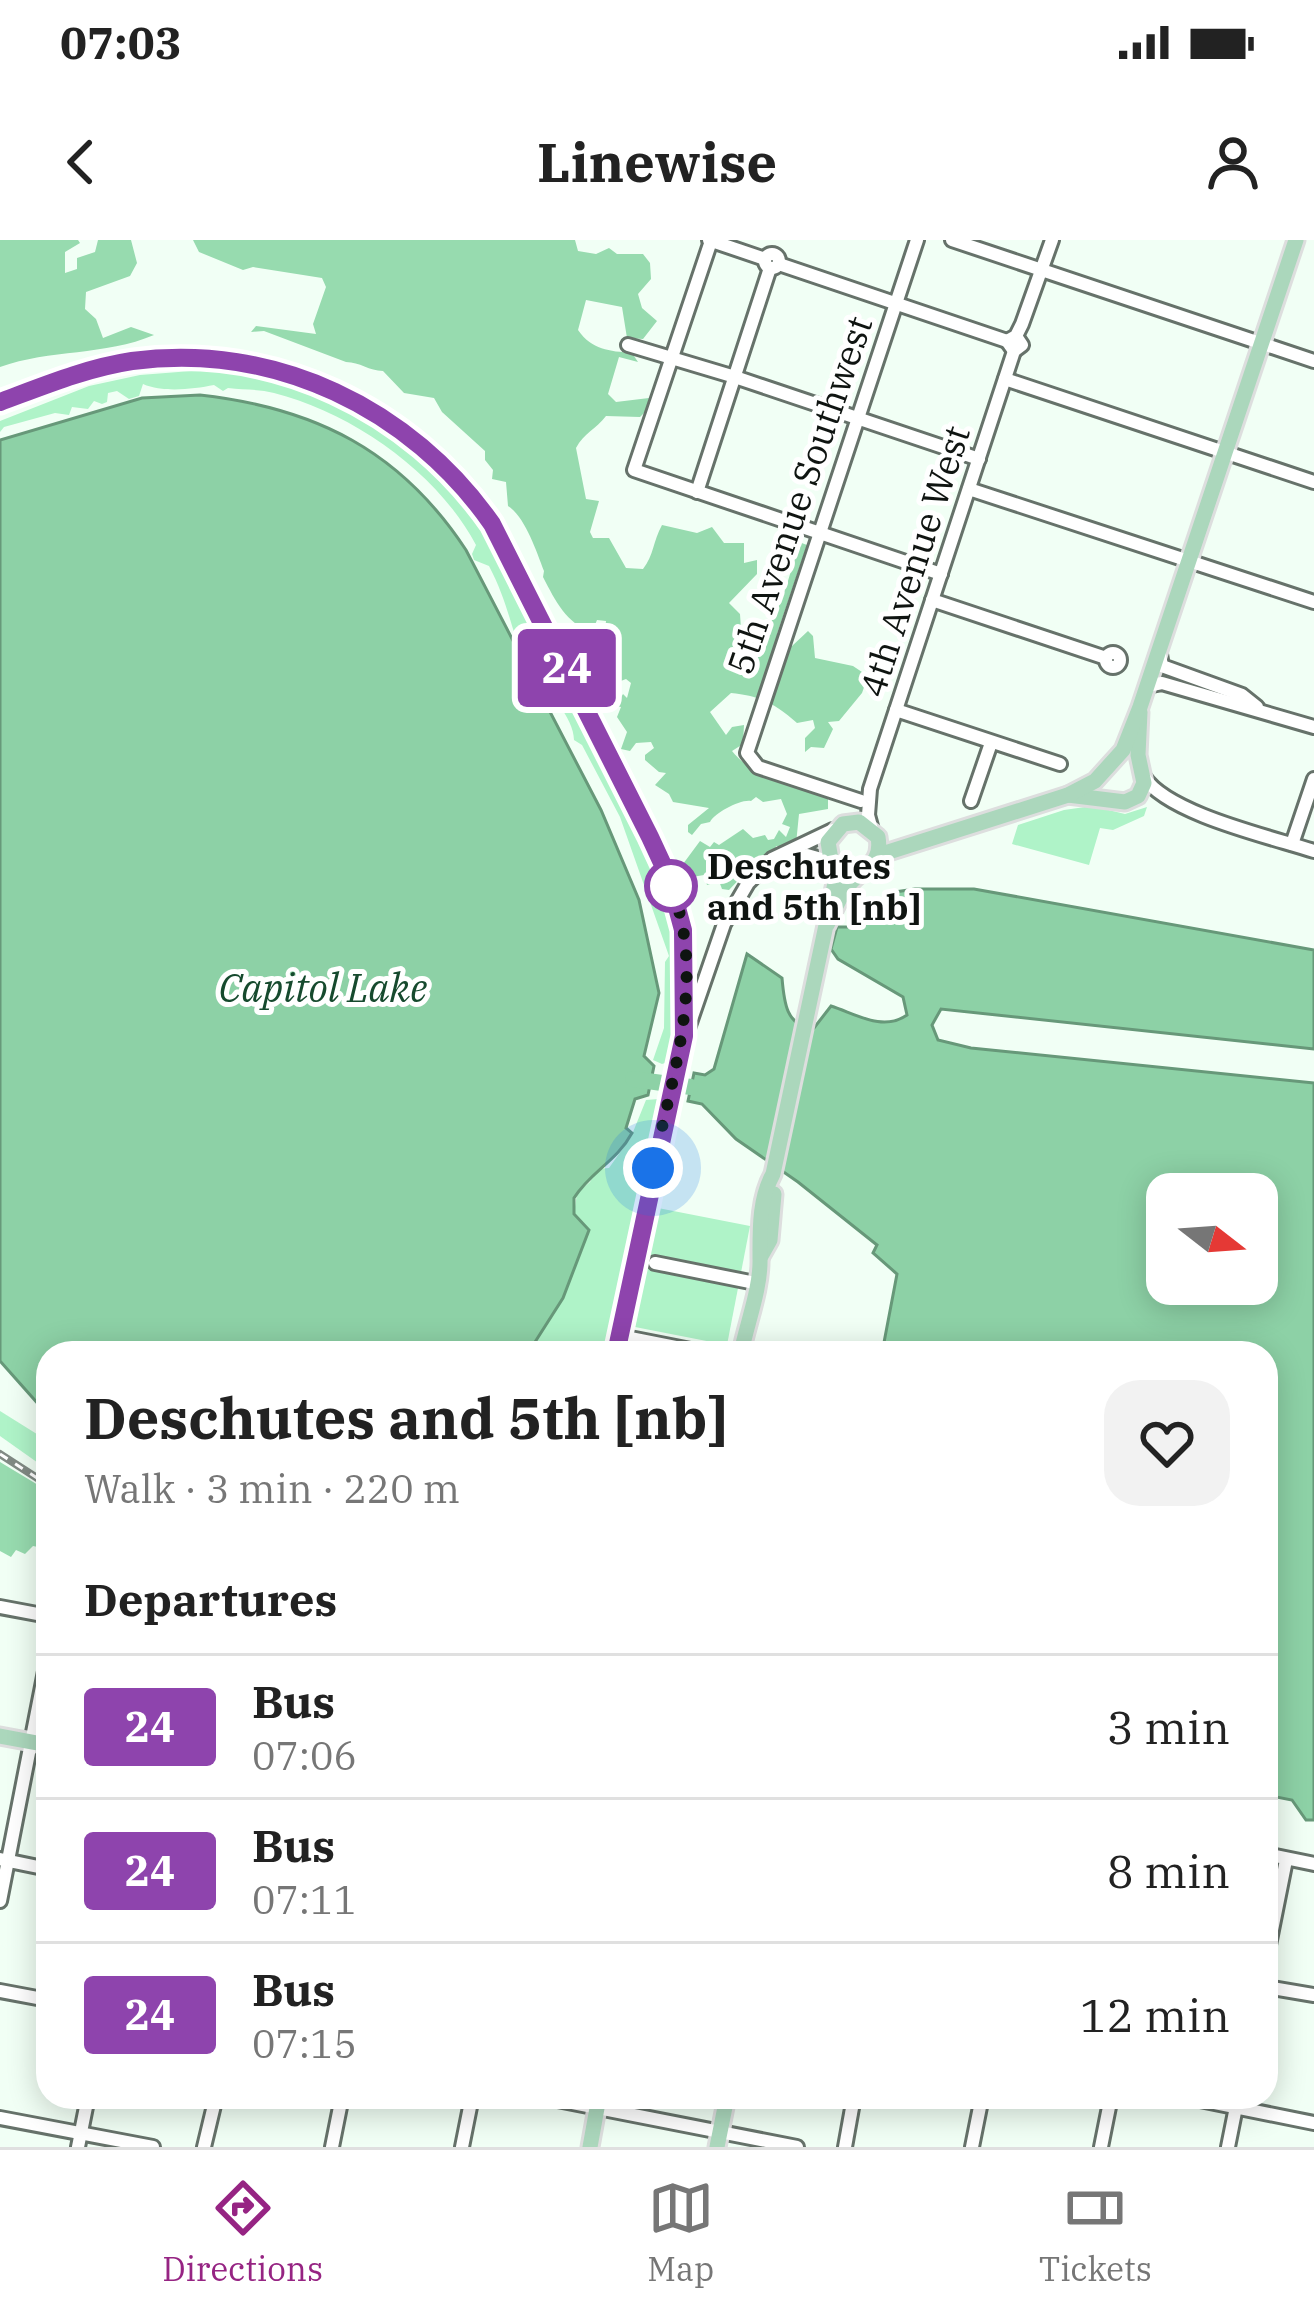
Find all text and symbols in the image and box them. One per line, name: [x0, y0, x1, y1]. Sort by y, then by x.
text: 07:03: [60, 13, 182, 71]
text: Linewise: [537, 127, 777, 197]
icon: back: [48, 129, 114, 195]
icon: person: [1200, 129, 1266, 195]
street label: 5th Avenue Southwest: [716, 310, 882, 680]
street label: 4th Avenue West: [848, 419, 980, 703]
line badge: 24: [513, 629, 621, 707]
text: 24: [542, 640, 592, 695]
place label: Deschutes and 5th [nb]: [707, 842, 921, 930]
marker: Deschutes and 5th [nb]: [646, 861, 696, 911]
water label: Capitol Lake: [219, 962, 427, 1013]
your location: [623, 1138, 683, 1198]
north arrow: [1146, 1173, 1278, 1305]
map controls: [1146, 1173, 1278, 1305]
button: heart: [1104, 1380, 1230, 1506]
text: Deschutes and 5th [nb]: [84, 1381, 728, 1455]
text: Walk · 3 min · 220 m: [84, 1463, 460, 1514]
text: Departures: [84, 1570, 337, 1628]
text: Bus: [252, 1672, 335, 1730]
text: 3 min: [1107, 1698, 1230, 1756]
text: 24: [125, 1699, 175, 1754]
text: 07:06: [252, 1730, 357, 1781]
text: Bus: [252, 1816, 335, 1874]
text: 8 min: [1107, 1842, 1230, 1900]
text: 24: [125, 1843, 175, 1898]
text: 07:11: [252, 1874, 357, 1925]
text: Bus: [252, 1960, 335, 2018]
text: 12 min: [1080, 1986, 1230, 2044]
text: 24: [125, 1987, 175, 2042]
text: 07:15: [252, 2018, 357, 2069]
tab: Directions: [162, 2175, 323, 2290]
tab: Map: [647, 2175, 714, 2290]
tab: Tickets: [1039, 2175, 1152, 2290]

